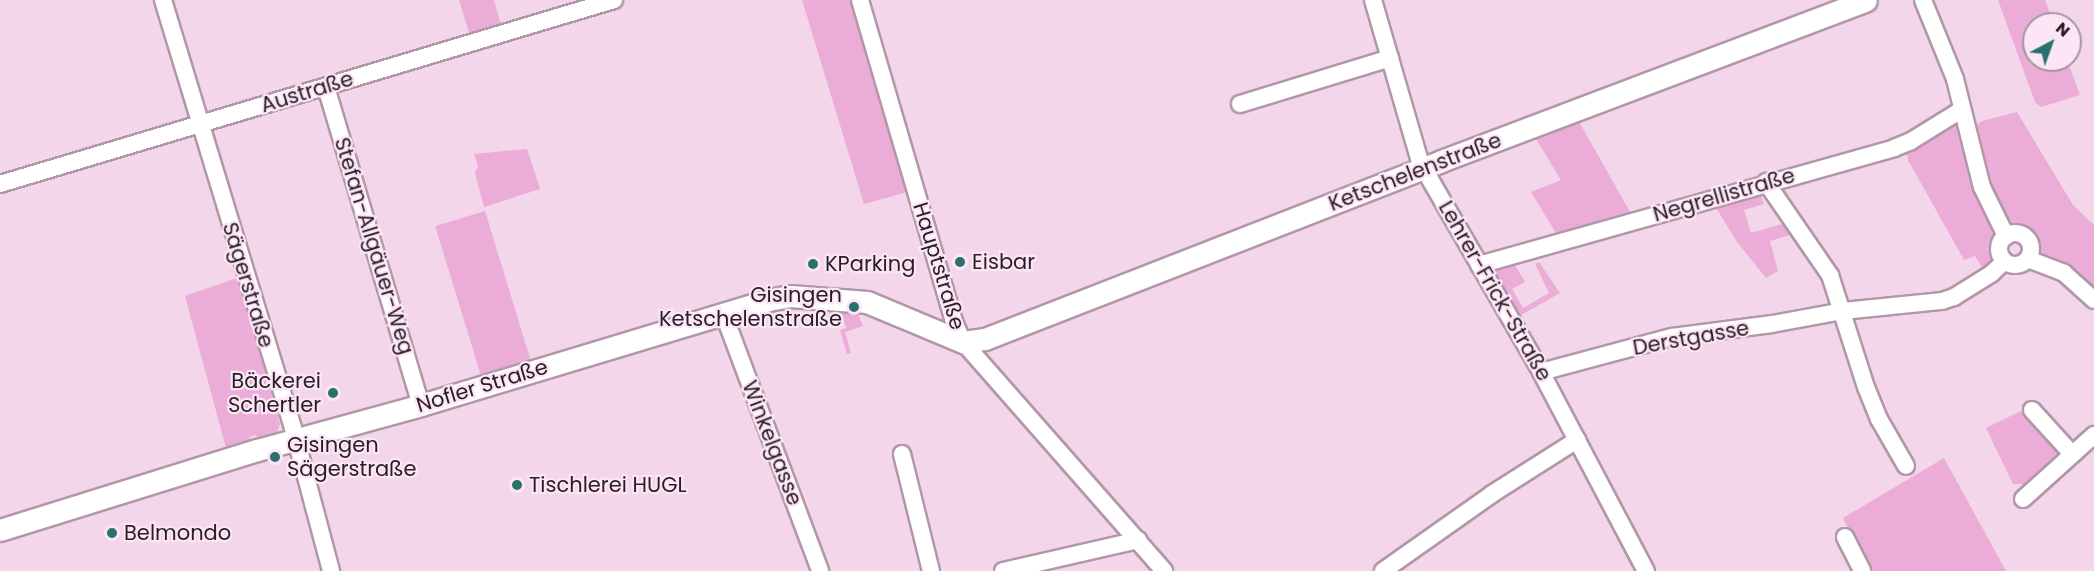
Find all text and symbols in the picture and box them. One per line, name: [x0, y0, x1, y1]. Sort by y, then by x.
north arrow: [2022, 12, 2082, 72]
text: N: [2051, 17, 2075, 42]
street label: Austraße: [258, 66, 356, 118]
street label: Ketschelenstraße: [1325, 127, 1505, 217]
street label: Stefan-Allgäuer-Weg: [329, 134, 419, 358]
street label: Negrellistraße: [1650, 163, 1798, 227]
street label: Lehrer-Frick-Straße: [1433, 196, 1557, 386]
street label: Hauptstraße: [908, 199, 970, 333]
street label: Sägerstraße: [217, 219, 279, 351]
place label: Eisbar: [972, 249, 1035, 275]
place label: KParking: [825, 251, 915, 277]
marker: Eisbar: [953, 255, 967, 269]
marker: KParking: [806, 257, 820, 271]
place label: Gisingen Ketschelenstraße: [659, 282, 842, 332]
marker: Gisingen Ketschelenstraße: [847, 300, 861, 314]
street label: Derstgasse: [1631, 315, 1751, 361]
street label: Nofler Straße: [413, 354, 551, 418]
place label: Bäckerei Schertler: [228, 368, 321, 418]
street label: Winkelgasse: [737, 377, 807, 509]
marker: Bäckerei Schertler: [326, 386, 340, 400]
place label: Gisingen Sägerstraße: [287, 432, 417, 482]
marker: Gisingen Sägerstraße: [268, 450, 282, 464]
place label: Tischlerei HUGL: [529, 472, 687, 498]
marker: Tischlerei HUGL: [510, 478, 524, 492]
place label: Belmondo: [124, 520, 231, 546]
marker: Belmondo: [105, 526, 119, 540]

